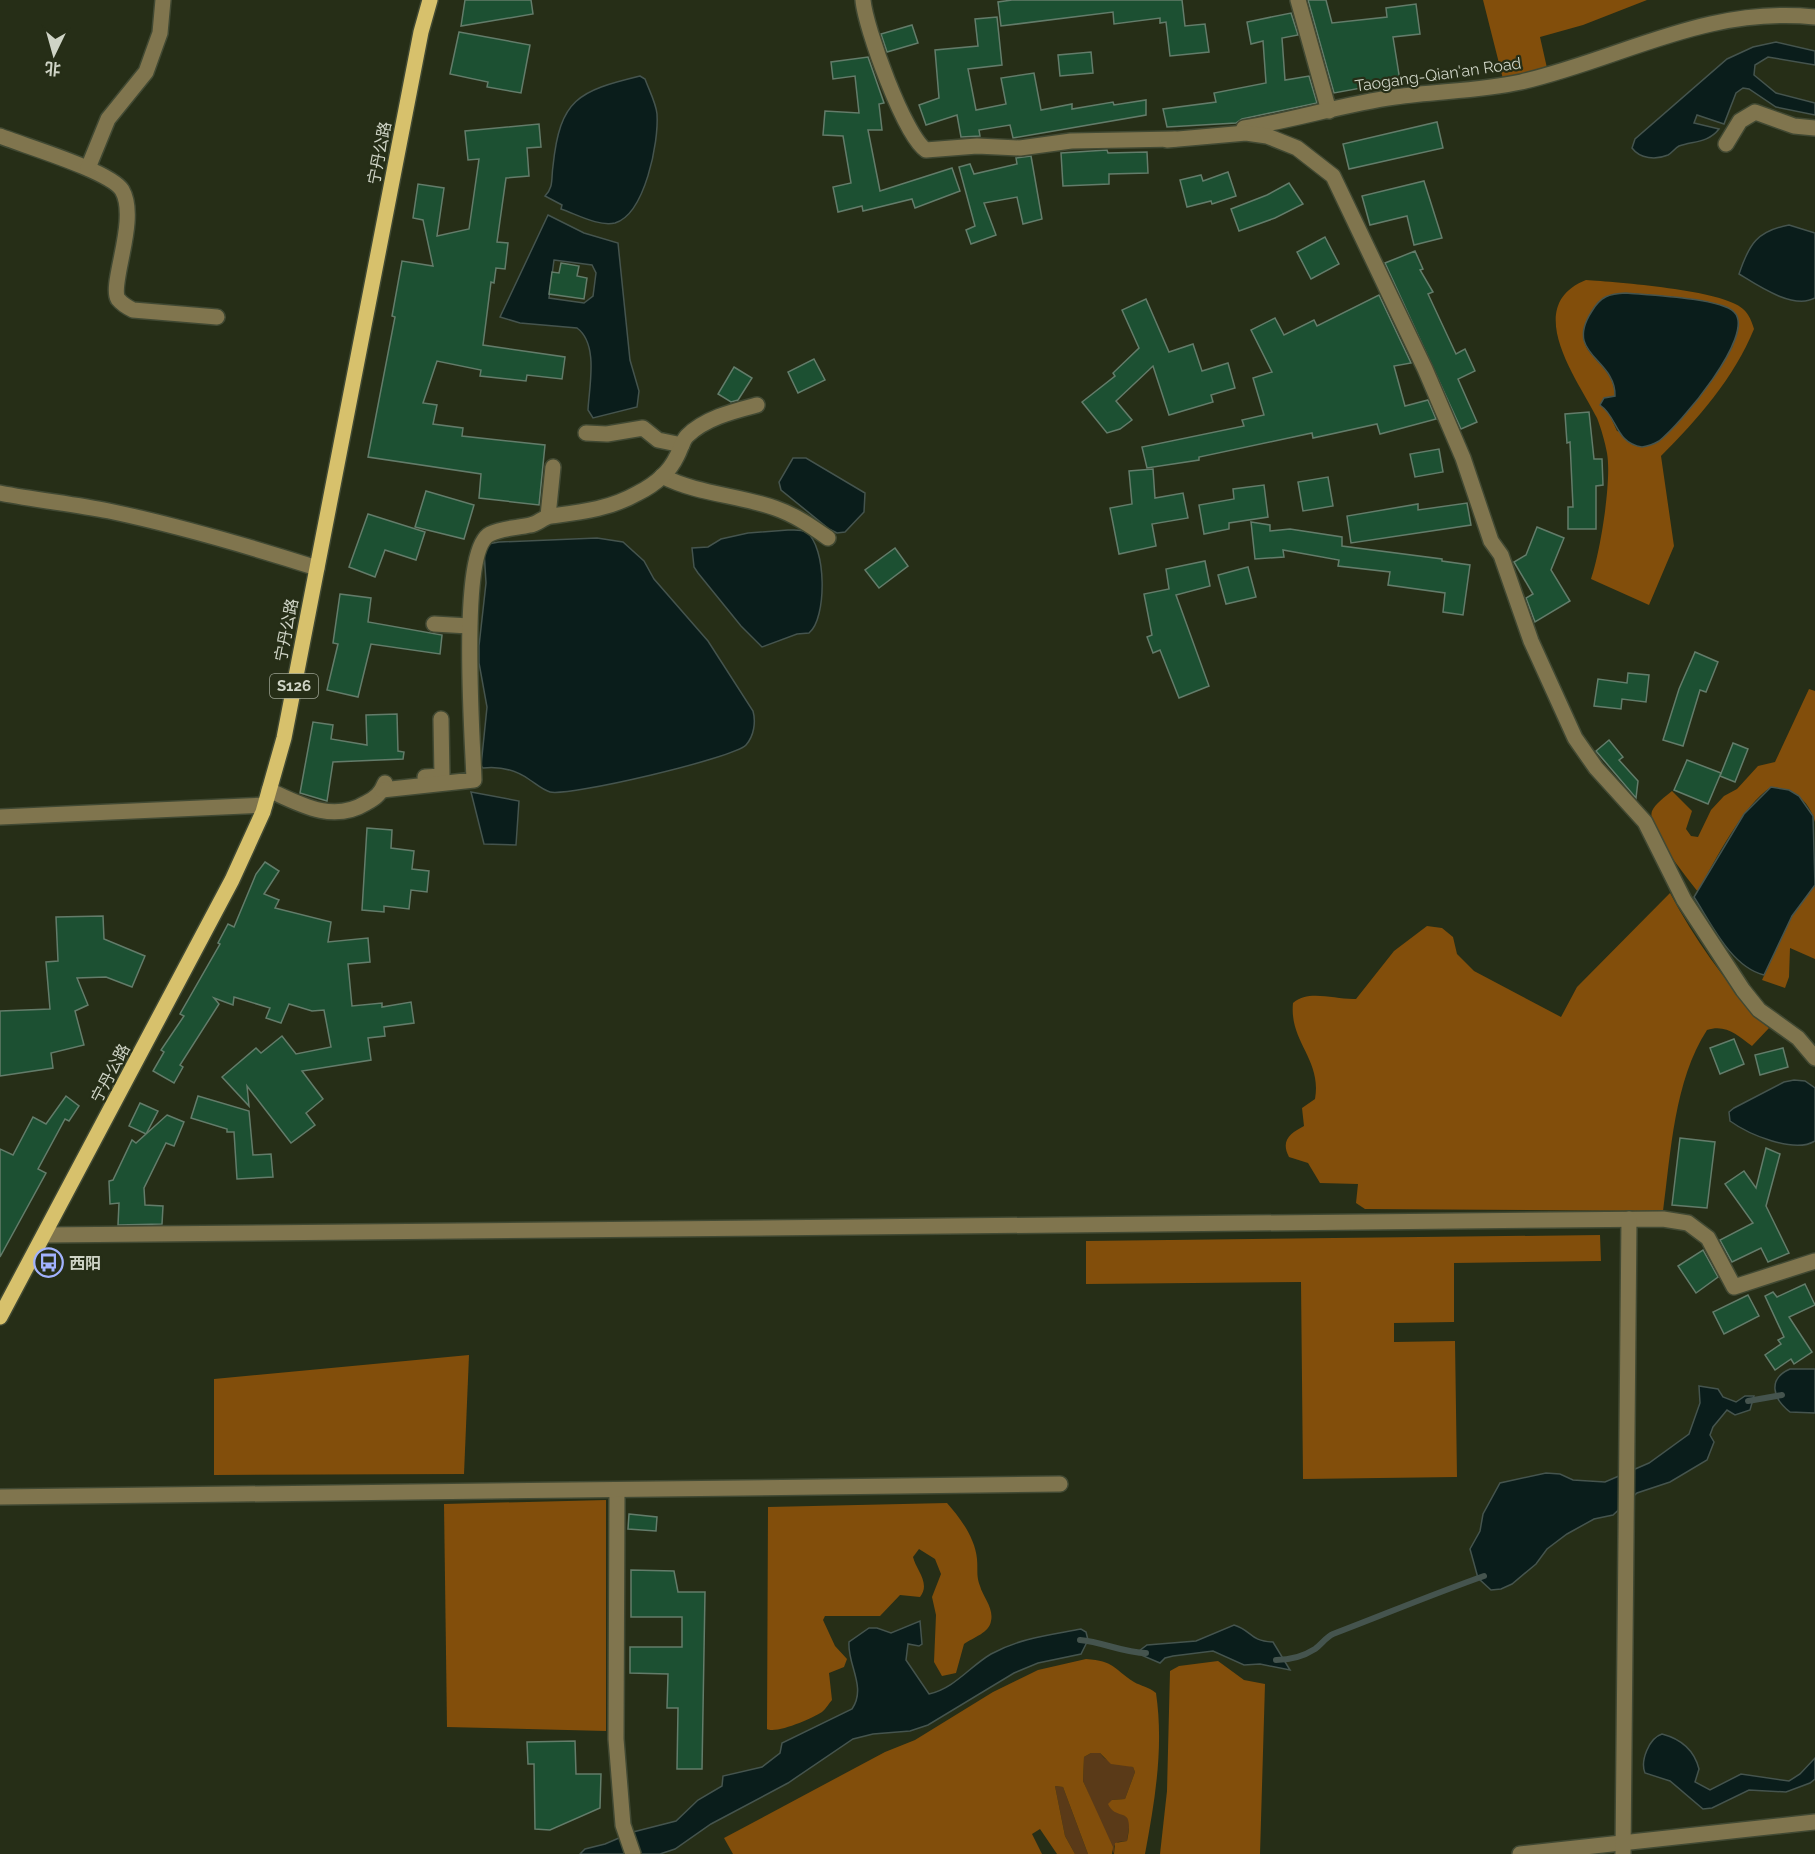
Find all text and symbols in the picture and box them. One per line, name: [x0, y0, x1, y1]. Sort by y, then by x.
north arrow: [24, 24, 84, 84]
street label: Taogang-Qian'an Road: [1354, 53, 1523, 96]
text: 北: [44, 58, 62, 79]
street label: 宁丹公路: [364, 120, 395, 186]
street label: 宁丹公路: [271, 597, 302, 663]
road number: S126: [270, 674, 318, 698]
street label: 宁丹公路: [87, 1041, 134, 1106]
bus stop icon: 西阳: [32, 1247, 64, 1279]
place label: 西阳: [69, 1254, 101, 1273]

